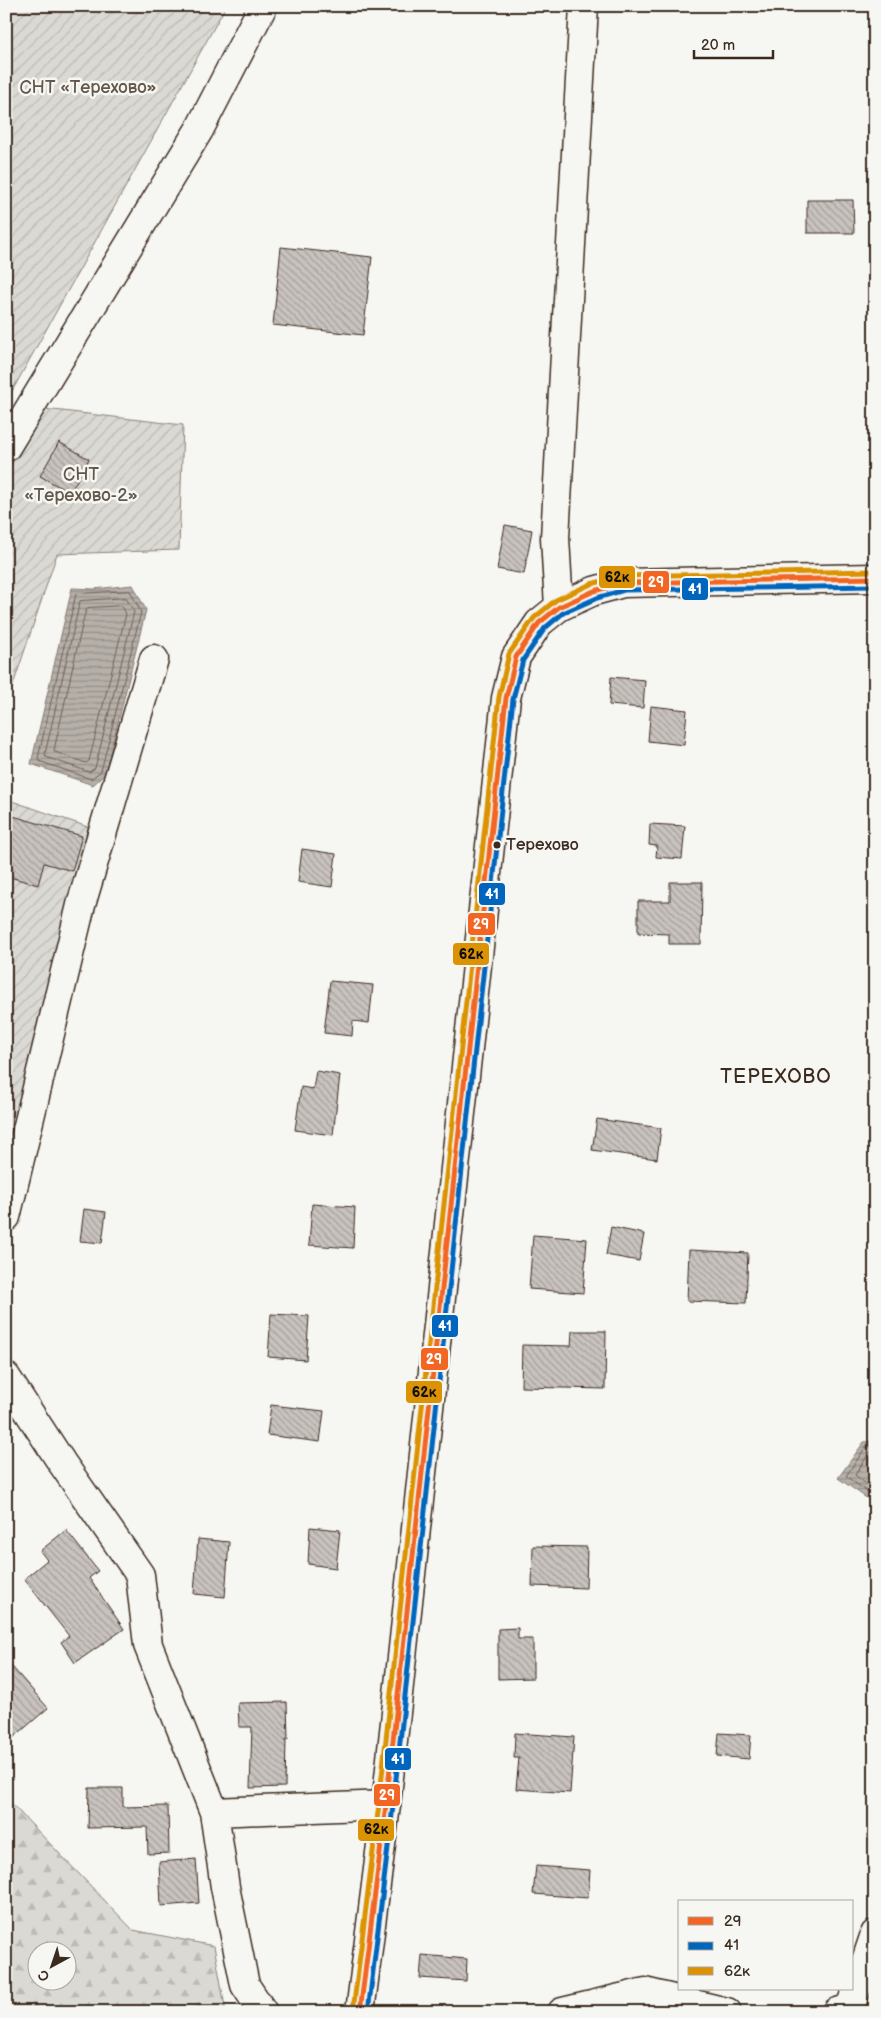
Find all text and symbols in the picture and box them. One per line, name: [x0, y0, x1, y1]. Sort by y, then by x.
scale bar: [694, 28, 772, 60]
text: 20 m: [701, 36, 735, 55]
park label: СНТ «Терехово»: [19, 77, 157, 98]
park label: СНТ «Терехово-2»: [24, 464, 138, 506]
line badge: 62к: [598, 565, 636, 589]
text: 62к: [605, 569, 630, 586]
line badge: 29: [642, 570, 670, 594]
text: 29: [648, 574, 664, 591]
line badge: 41: [681, 577, 709, 601]
text: 41: [688, 581, 702, 598]
place label: Терехово: [506, 835, 579, 855]
marker: Терехово: [492, 840, 502, 850]
line badge: 41: [478, 882, 506, 906]
text: 41: [485, 886, 499, 903]
line badge: 29: [467, 912, 496, 936]
text: 29: [473, 916, 489, 933]
line badge: 62к: [452, 942, 490, 966]
text: 62к: [459, 946, 484, 963]
district label: ТЕРЕХОВО: [720, 1065, 832, 1089]
line badge: 41: [431, 1314, 459, 1338]
text: 41: [438, 1318, 452, 1335]
line badge: 29: [420, 1347, 449, 1371]
text: 29: [426, 1351, 442, 1368]
line badge: 62к: [405, 1380, 443, 1404]
text: 62к: [412, 1384, 437, 1401]
line badge: 41: [384, 1747, 412, 1771]
text: 41: [391, 1751, 405, 1768]
line badge: 29: [373, 1783, 401, 1807]
text: 29: [379, 1787, 395, 1804]
line badge: 62к: [357, 1818, 395, 1842]
text: 62к: [364, 1821, 389, 1838]
legend: [678, 1900, 854, 1990]
text: 29: [724, 1912, 742, 1931]
text: 41: [724, 1936, 739, 1955]
north arrow: [28, 1940, 78, 1990]
text: 62к: [724, 1962, 750, 1981]
text: С: [35, 1966, 53, 1985]

